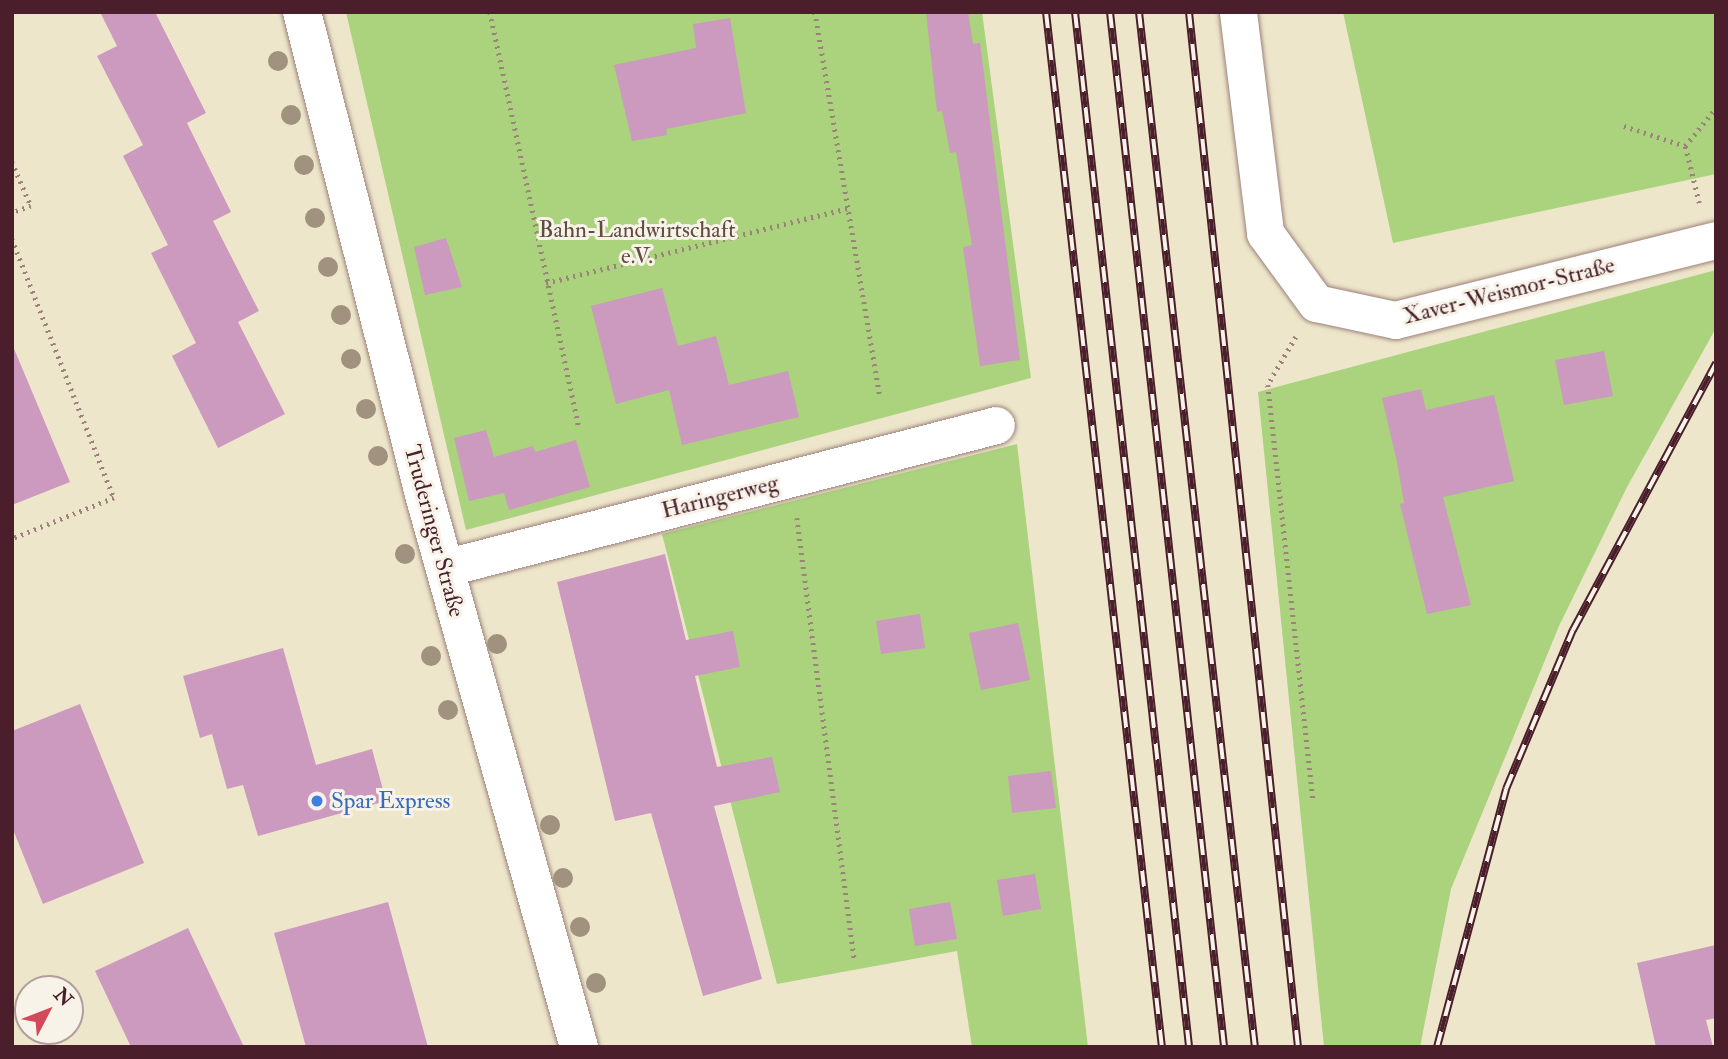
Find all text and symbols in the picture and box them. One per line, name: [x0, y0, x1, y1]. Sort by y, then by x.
park label: Bahn-Landwirtschaft e.V.: [538, 216, 736, 270]
street label: Xaver-Weismor-Straße: [1400, 251, 1618, 331]
street label: Truderinger Straße: [398, 442, 470, 620]
street label: Haringerweg: [659, 469, 781, 525]
place label: Spar Express: [331, 787, 450, 815]
marker: Spar Express: [309, 793, 325, 809]
north arrow: [14, 975, 84, 1045]
text: N: [49, 983, 78, 1012]

